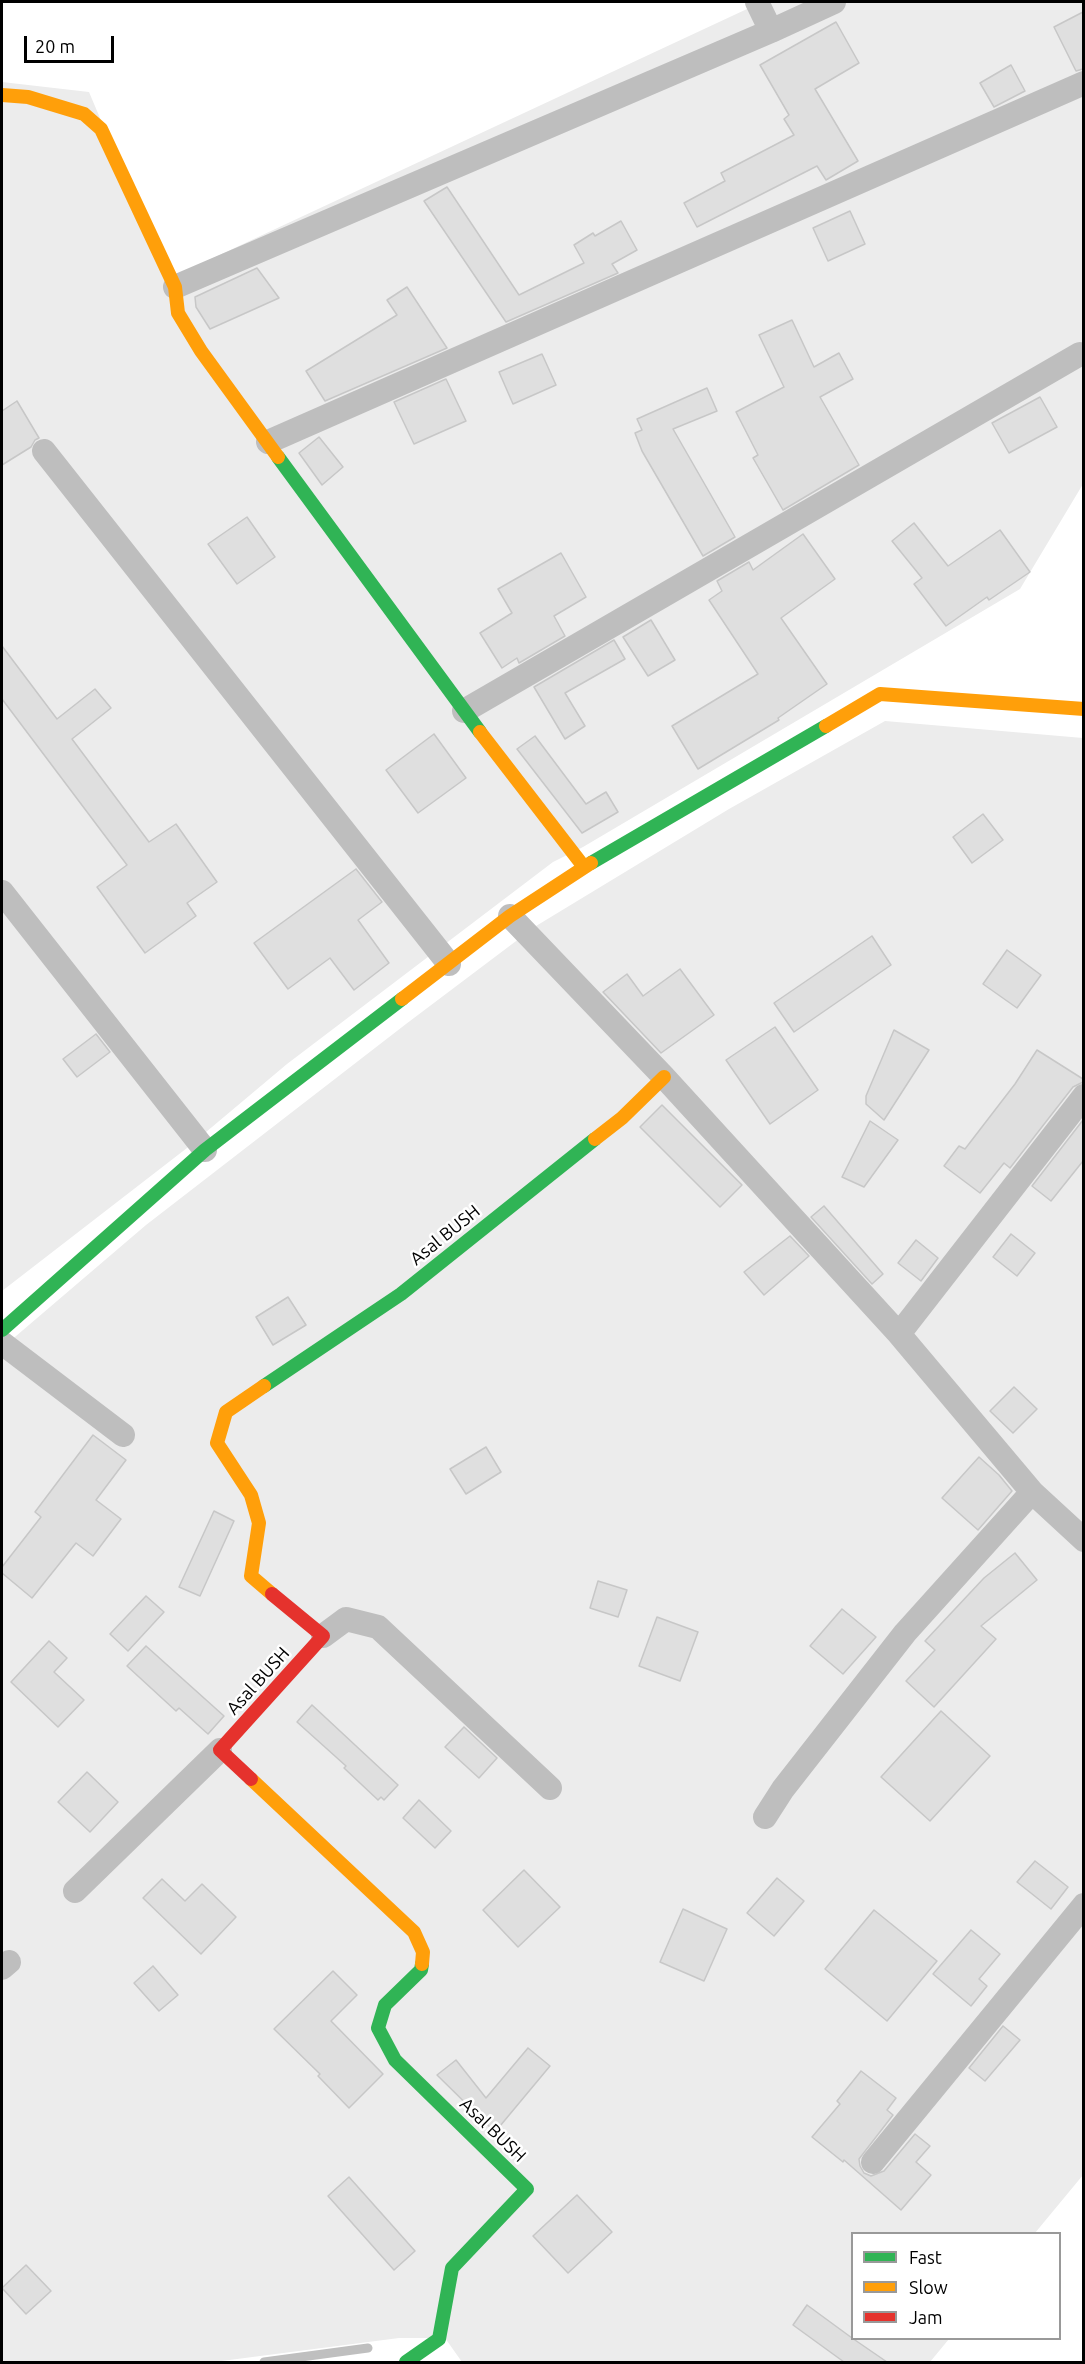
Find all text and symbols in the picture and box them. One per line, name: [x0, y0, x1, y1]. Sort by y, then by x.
scale bar: [27, 24, 117, 62]
text: 20 m: [35, 36, 75, 56]
street label: Asal BUSH: [406, 1200, 484, 1270]
street label: Asal BUSH: [222, 1643, 294, 1719]
street label: Asal BUSH: [455, 2093, 531, 2167]
legend: [851, 2232, 1061, 2340]
text: Fast: [909, 2247, 942, 2267]
text: Slow: [909, 2277, 948, 2297]
text: Jam: [909, 2307, 943, 2327]

